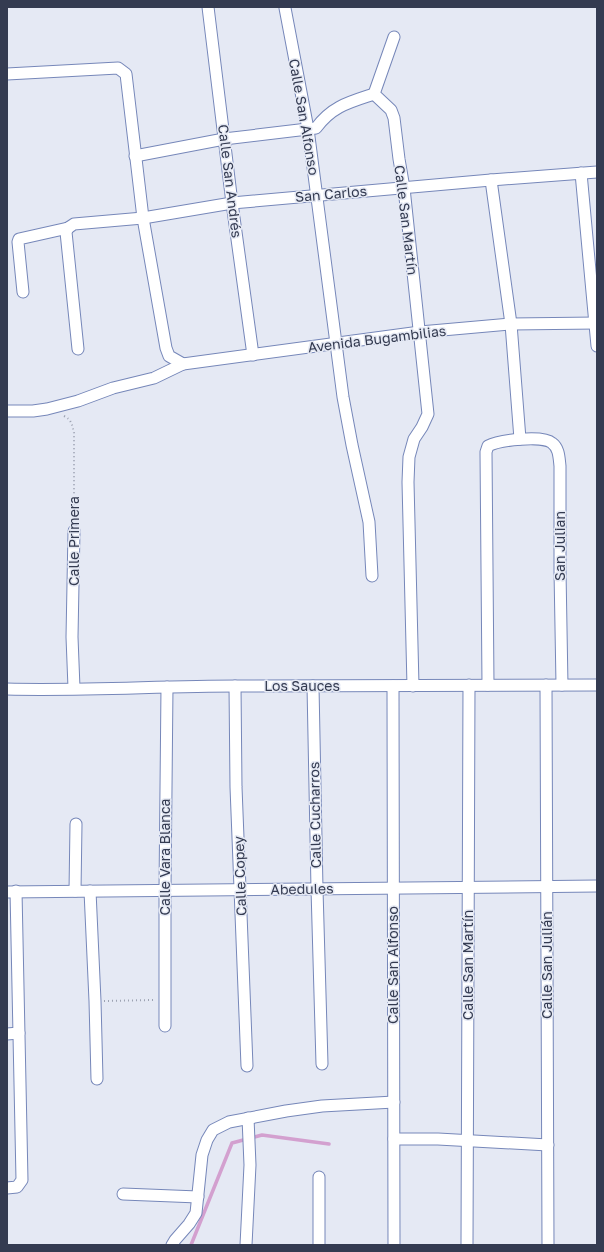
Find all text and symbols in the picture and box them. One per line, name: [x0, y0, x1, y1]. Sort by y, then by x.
street label: Calle San Alfonso: [286, 57, 323, 176]
street label: Calle San Andrés: [215, 123, 246, 239]
street label: Calle San Martín: [391, 164, 422, 276]
street label: San Carlos: [294, 182, 368, 205]
street label: Avenida Bugambilias: [307, 322, 447, 355]
street label: Calle Primera: [65, 496, 82, 586]
street label: San Julian: [551, 511, 568, 581]
street label: Los Sauces: [264, 677, 340, 694]
street label: Calle Cucharros: [305, 762, 324, 868]
street label: Calle Vara Blanca: [156, 799, 173, 915]
street label: Calle Copey: [230, 836, 249, 916]
street label: Abedules: [270, 879, 334, 898]
street label: Calle San Alfonso: [384, 906, 401, 1024]
street label: Calle San Martín: [459, 910, 476, 1020]
street label: Calle San Julián: [538, 911, 555, 1019]

